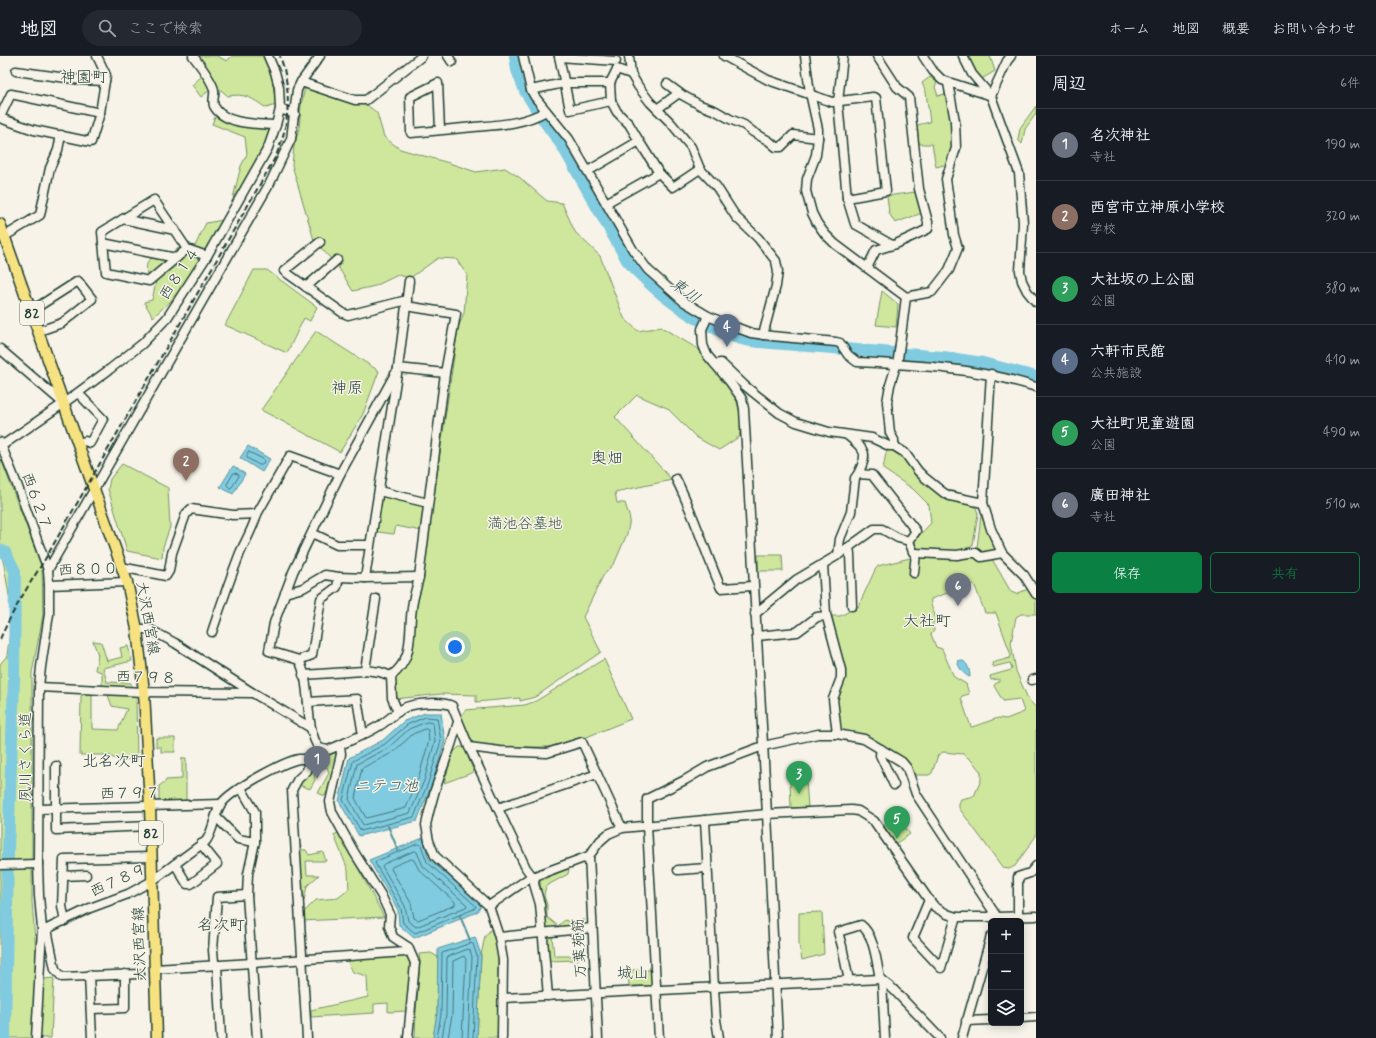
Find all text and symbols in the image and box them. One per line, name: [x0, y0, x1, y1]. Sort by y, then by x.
search box: [82, 10, 362, 46]
text: 地図: [20, 17, 58, 42]
icon: search: [96, 17, 118, 39]
text: ここで検索: [128, 19, 203, 39]
text: ホーム: [1109, 20, 1150, 38]
text: 地図: [1172, 20, 1200, 38]
text: 概要: [1222, 20, 1250, 38]
text: お問い合わせ: [1272, 20, 1356, 38]
district label: 神園町: [60, 67, 108, 88]
text: 周辺: [1052, 73, 1086, 95]
text: 6件: [1340, 75, 1360, 92]
text: 名次神社: [1090, 126, 1150, 146]
text: 1: [1062, 136, 1068, 153]
text: 190 m: [1325, 136, 1360, 153]
text: 寺社: [1090, 149, 1116, 166]
text: 西宮市立神原小学校: [1090, 198, 1225, 218]
text: 2: [1062, 208, 1068, 225]
text: 320 m: [1326, 208, 1360, 225]
text: 学校: [1090, 221, 1116, 238]
street label: 西８１４: [155, 243, 205, 304]
text: 大社坂の上公園: [1090, 270, 1195, 290]
water label: 東川: [666, 273, 704, 309]
text: 3: [1062, 280, 1068, 297]
text: 380 m: [1325, 280, 1360, 297]
text: 公園: [1090, 293, 1116, 310]
road number: 82: [20, 301, 44, 325]
pin: 4: [714, 314, 740, 347]
text: 六軒市民館: [1090, 342, 1165, 362]
text: 4: [1061, 352, 1069, 369]
text: 410 m: [1325, 352, 1360, 369]
text: 公共施設: [1090, 365, 1142, 382]
district label: 神原: [331, 378, 363, 399]
text: 大社町児童遊園: [1090, 414, 1195, 434]
text: 5: [1061, 424, 1069, 441]
text: 490 m: [1323, 424, 1360, 441]
text: 公園: [1090, 437, 1116, 454]
pin: 2: [173, 448, 199, 481]
district label: 奥畑: [591, 448, 623, 469]
street label: 西６２７: [16, 470, 56, 533]
text: 廣田神社: [1090, 486, 1150, 506]
text: 6: [1062, 496, 1068, 513]
text: 510 m: [1325, 496, 1360, 513]
text: 寺社: [1090, 509, 1116, 526]
park label: 満池谷墓地: [487, 514, 563, 534]
button: 保存: [1052, 552, 1202, 593]
button: 共有: [1210, 552, 1360, 593]
street label: 西８００: [58, 559, 118, 581]
pin: 6: [945, 573, 971, 606]
street label: 大沢西宮線: [131, 579, 163, 657]
district label: 大社町: [903, 611, 951, 632]
your location: [445, 637, 465, 657]
street label: 西７９８: [116, 667, 176, 689]
street label: 夙川さくら道: [16, 712, 36, 802]
pin: 1: [304, 746, 330, 779]
district label: 北名次町: [82, 751, 146, 772]
pin: 3: [786, 761, 812, 794]
water label: ニテコ池: [354, 776, 419, 797]
street label: 西７９７: [100, 783, 160, 805]
pin: 5: [884, 806, 910, 839]
road number: 82: [139, 821, 163, 845]
street label: 西７８９: [87, 860, 150, 902]
street label: 大沢西宮線: [129, 906, 151, 982]
district label: 名次町: [197, 915, 245, 936]
street label: 万葉苑筋: [568, 917, 592, 978]
map controls: [988, 918, 1024, 1026]
button: +: [988, 918, 1024, 954]
button: −: [988, 954, 1024, 990]
district label: 城山: [617, 963, 649, 984]
button: layers: [988, 990, 1024, 1026]

